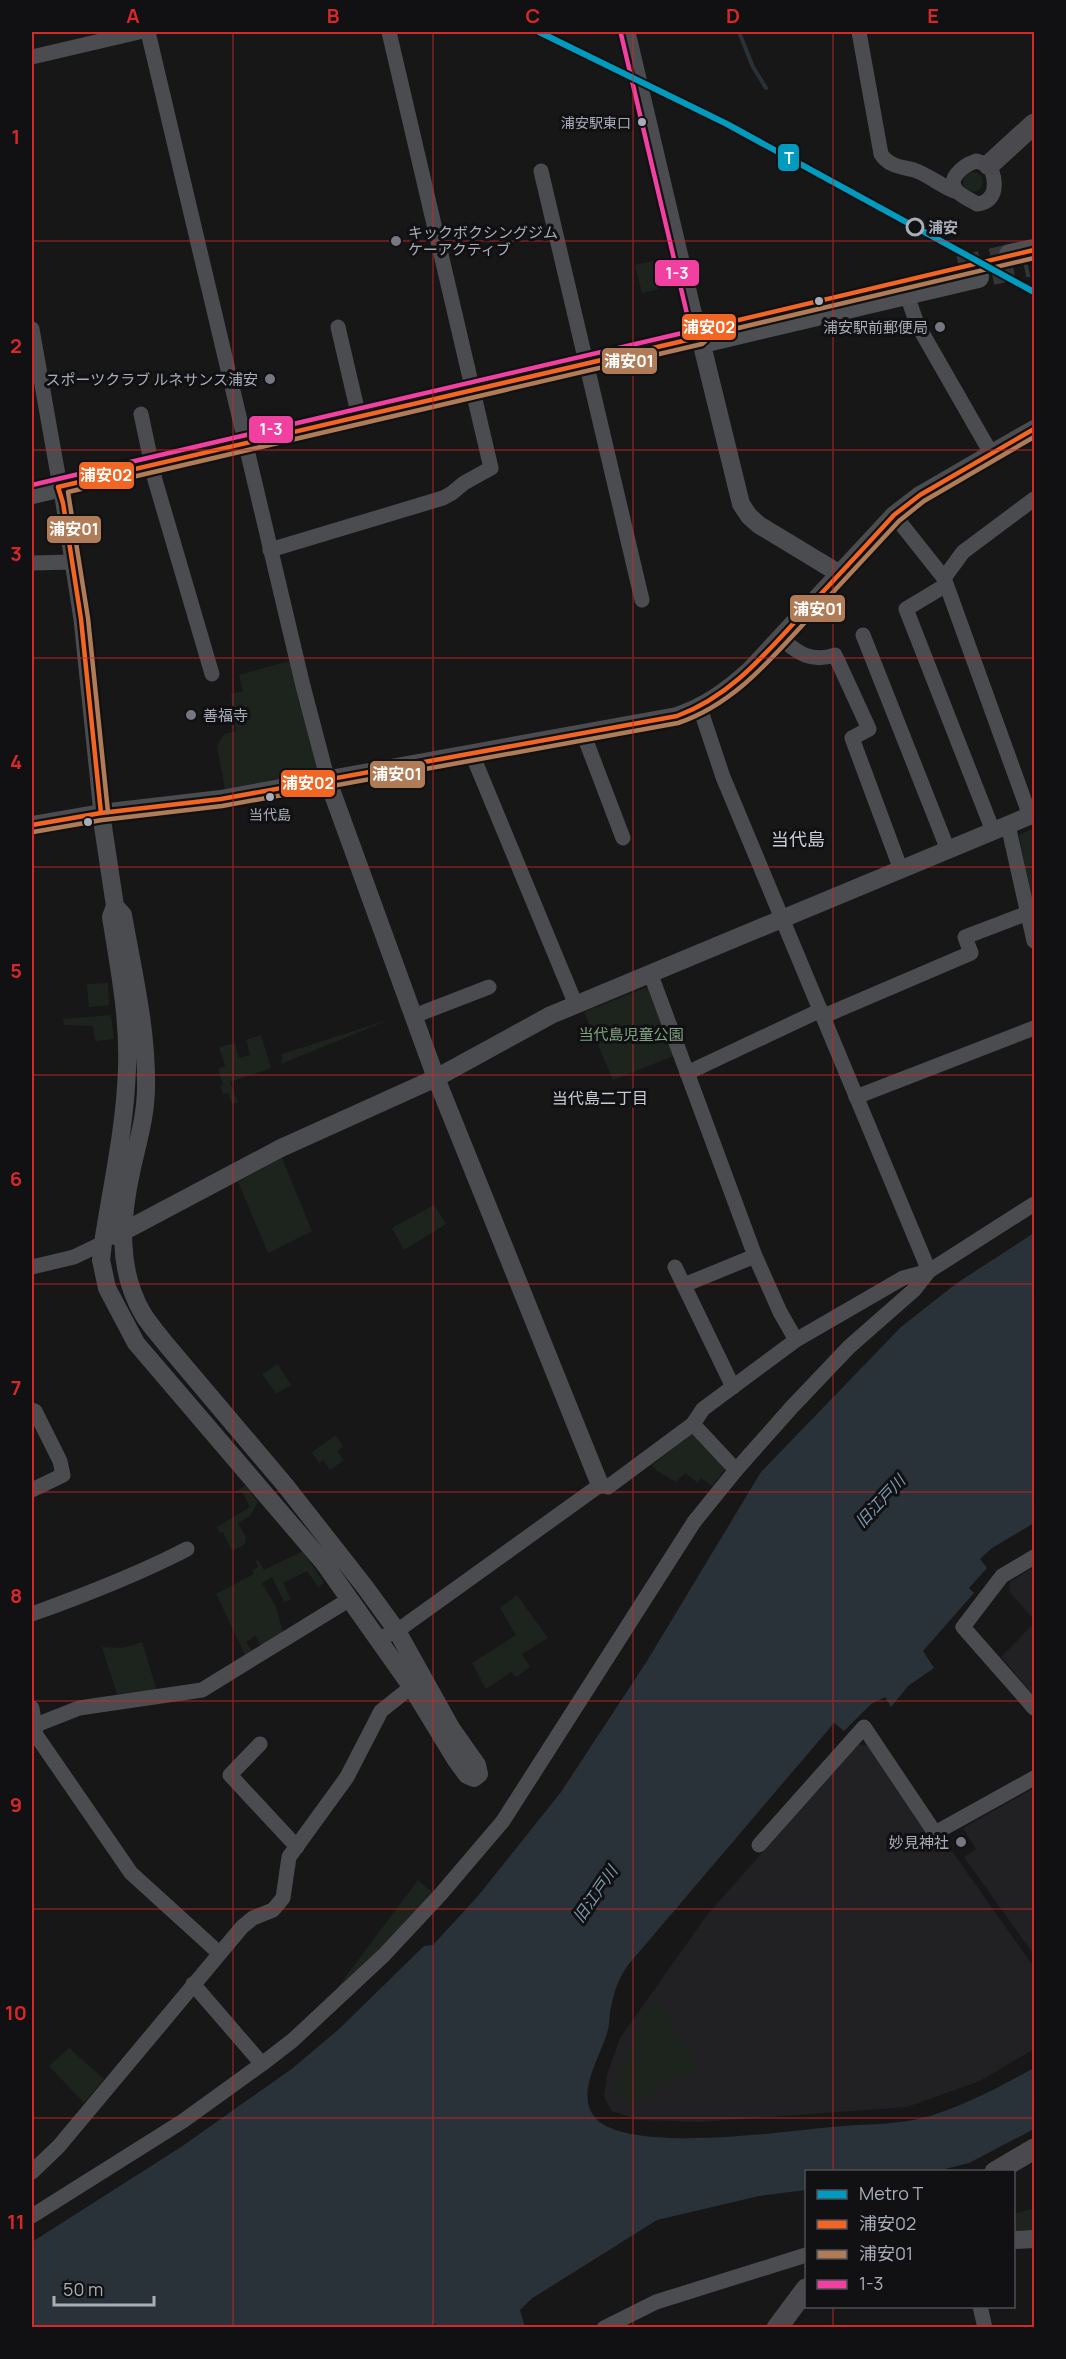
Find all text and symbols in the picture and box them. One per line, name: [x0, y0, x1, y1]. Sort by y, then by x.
text: A: [126, 2, 140, 29]
text: B: [327, 2, 340, 29]
text: C: [526, 2, 540, 29]
text: D: [726, 2, 740, 29]
text: E: [927, 2, 939, 29]
place label: 浦安駅東口: [561, 113, 631, 132]
marker: 浦安駅東口: [636, 116, 648, 128]
text: 1: [12, 123, 20, 150]
line badge: T: [777, 143, 800, 172]
text: T: [784, 147, 794, 169]
place label: 浦安: [928, 217, 958, 238]
marker: 浦安: [906, 218, 924, 236]
place label: キックボクシングジム ケーアクティブ: [408, 222, 558, 260]
marker: キックボクシングジム ケーアクティブ: [389, 234, 403, 248]
line badge: 1-3: [654, 259, 700, 287]
text: 1-3: [665, 262, 689, 284]
unlabelled marker: [813, 295, 825, 307]
line badge: 浦安02: [681, 313, 737, 341]
text: 浦安02: [683, 316, 735, 338]
place label: 浦安駅前郵便局: [823, 317, 928, 338]
marker: 浦安駅前郵便局: [933, 320, 947, 334]
text: 2: [10, 332, 22, 359]
line badge: 浦安01: [601, 347, 658, 375]
text: 浦安01: [604, 350, 654, 372]
place label: スポーツクラブ ルネサンス浦安: [46, 369, 258, 390]
marker: スポーツクラブ ルネサンス浦安: [263, 372, 277, 386]
line badge: 1-3: [248, 415, 294, 444]
text: 1-3: [259, 418, 283, 440]
line badge: 浦安02: [78, 461, 135, 490]
text: 浦安02: [80, 464, 132, 486]
line badge: 浦安01: [46, 515, 102, 544]
text: 浦安01: [49, 518, 99, 540]
text: 3: [10, 540, 22, 567]
line badge: 浦安01: [789, 594, 846, 623]
text: 浦安01: [793, 598, 843, 620]
place label: 善福寺: [203, 705, 248, 726]
marker: 善福寺: [184, 708, 198, 722]
text: 4: [10, 748, 22, 775]
line badge: 浦安01: [369, 760, 426, 789]
text: 浦安01: [372, 763, 422, 785]
line badge: 浦安02: [280, 769, 336, 798]
text: 浦安02: [282, 772, 334, 794]
marker: 当代島: [264, 791, 276, 803]
place label: 当代島: [249, 805, 291, 824]
unlabelled marker: [82, 816, 94, 828]
district label: 当代島: [771, 827, 825, 851]
text: 5: [10, 957, 22, 984]
park label: 当代島児童公園: [578, 1024, 684, 1045]
district label: 当代島二丁目: [552, 1087, 648, 1109]
text: 6: [10, 1165, 22, 1192]
text: 7: [11, 1374, 21, 1401]
water label: 旧江戸川: [850, 1469, 911, 1532]
text: 8: [10, 1582, 22, 1609]
text: 9: [10, 1791, 22, 1818]
place label: 妙見神社: [889, 1832, 949, 1853]
marker: 妙見神社: [954, 1835, 968, 1849]
water label: 旧江戸川: [568, 1860, 624, 1927]
text: 10: [5, 1999, 27, 2026]
legend: [805, 2170, 1015, 2308]
text: Metro T: [859, 2181, 923, 2205]
text: 11: [7, 2208, 25, 2235]
text: 浦安02: [859, 2211, 916, 2235]
text: 浦安01: [859, 2241, 913, 2265]
scale bar: [54, 2269, 154, 2307]
text: 1-3: [859, 2271, 884, 2295]
text: 50 m: [63, 2277, 103, 2301]

